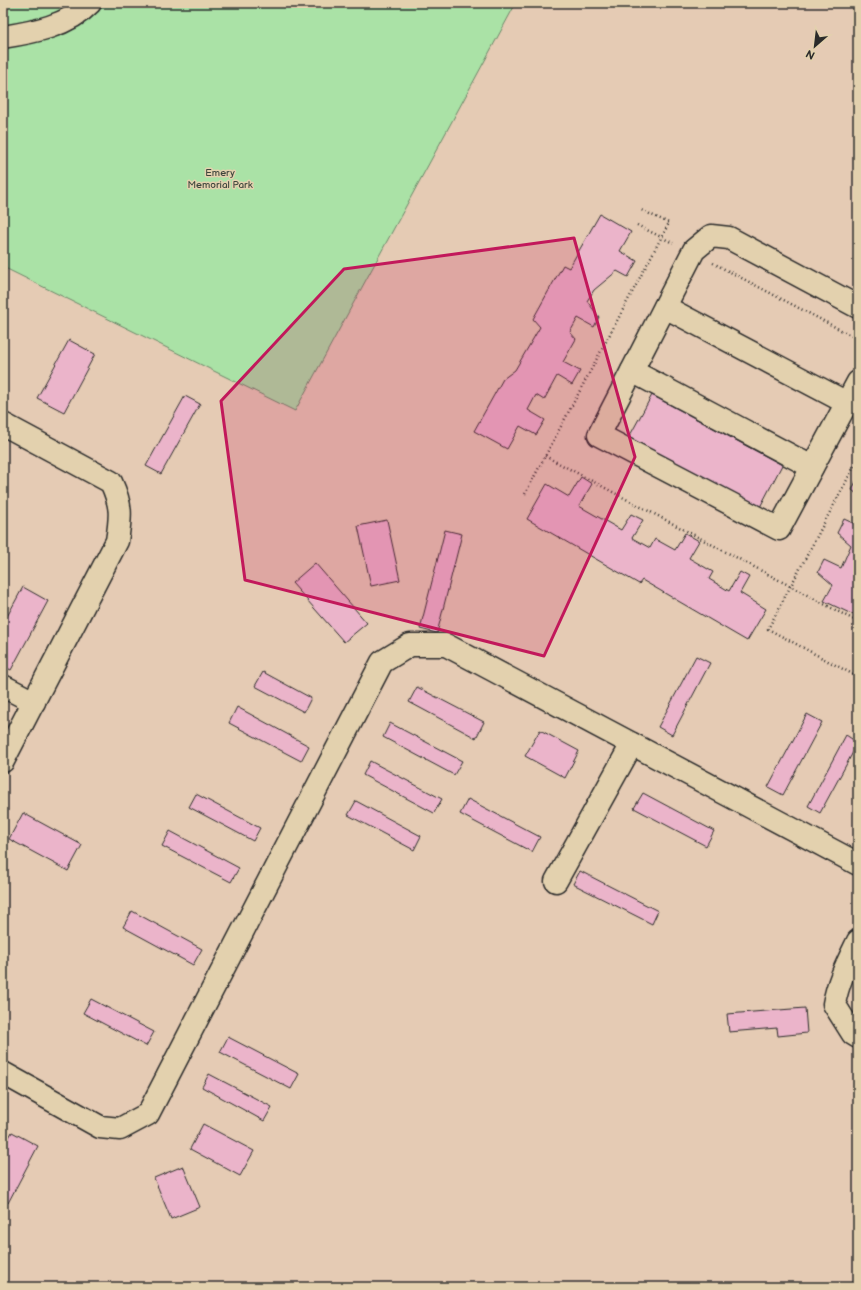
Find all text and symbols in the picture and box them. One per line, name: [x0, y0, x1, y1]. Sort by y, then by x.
north arrow: [795, 26, 835, 66]
text: N: [804, 47, 817, 62]
park label: Emery Memorial Park: [187, 167, 253, 191]

